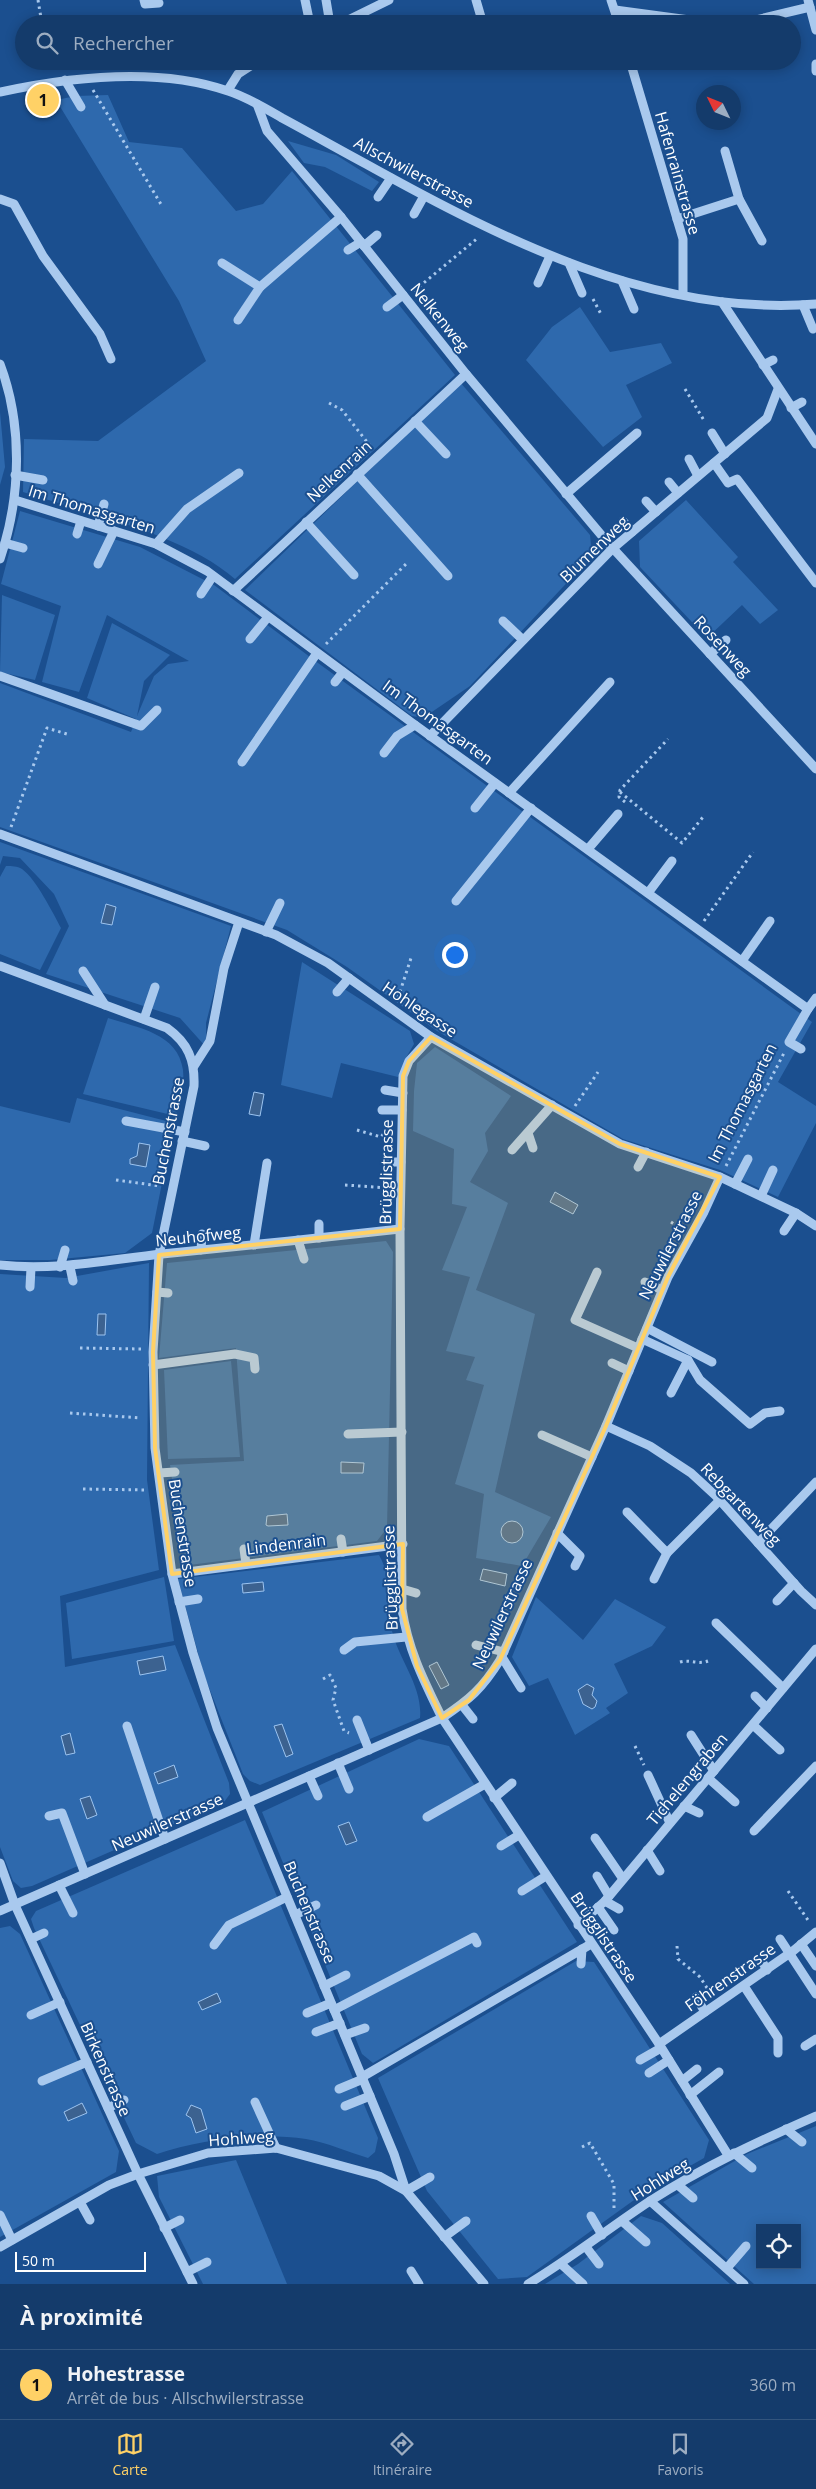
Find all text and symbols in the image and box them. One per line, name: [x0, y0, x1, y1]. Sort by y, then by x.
search box: [15, 15, 801, 70]
icon: search: [33, 29, 61, 57]
text: Rechercher: [73, 30, 174, 56]
pin: 1: [27, 81, 59, 119]
north arrow: [696, 85, 741, 130]
street label: Hafenrainstrasse: [650, 109, 706, 237]
street label: Allschwilerstrasse: [350, 131, 478, 213]
street label: Nelkenweg: [406, 278, 475, 356]
street label: Nelkenrain: [302, 435, 376, 507]
street label: Im Thomasgarten: [26, 479, 158, 539]
street label: Blumenweg: [555, 510, 633, 587]
street label: Rosenweg: [689, 611, 757, 682]
street label: Im Thomasgarten: [378, 674, 498, 770]
your location: [442, 942, 468, 968]
street label: Hohlegasse: [378, 976, 462, 1042]
street label: Im Thomasgarten: [702, 1039, 782, 1167]
street label: Buchenstrasse: [147, 1075, 189, 1187]
street label: Brügglistrasse: [374, 1119, 398, 1225]
street label: Neuwilerstrasse: [633, 1187, 707, 1303]
street label: Neuhofweg: [154, 1221, 242, 1251]
street label: Rebgartenweg: [696, 1458, 786, 1550]
street label: Buchenstrasse: [164, 1477, 202, 1589]
street label: Brügglistrasse: [377, 1525, 403, 1631]
street label: Lindenrain: [245, 1528, 327, 1560]
street label: Neuwilerstrasse: [467, 1555, 537, 1673]
street label: Tichelengraben: [642, 1728, 732, 1830]
street label: Neuwilerstrasse: [108, 1788, 226, 1856]
street label: Buchenstrasse: [278, 1857, 342, 1967]
street label: Brügglistrasse: [565, 1887, 643, 1987]
street label: Föhrenstrasse: [680, 1938, 780, 2016]
street label: Birkenstrasse: [75, 2018, 137, 2120]
street label: Hohlweg: [208, 2125, 275, 2151]
street label: Hohlweg: [626, 2152, 694, 2206]
map controls: [756, 2224, 801, 2269]
button: locate: [756, 2224, 801, 2269]
scale bar: [15, 2249, 146, 2272]
text: 50 m: [22, 2251, 55, 2270]
text: À proximité: [20, 2303, 143, 2331]
text: Hohestrasse: [67, 2361, 185, 2387]
text: 1: [31, 2374, 41, 2396]
text: 360 m: [750, 2374, 796, 2396]
text: Arrêt de bus · Allschwilerstrasse: [67, 2387, 304, 2409]
tab: Carte: [112, 2430, 148, 2479]
tab: Itinéraire: [373, 2430, 432, 2479]
tab: Favoris: [657, 2430, 703, 2479]

